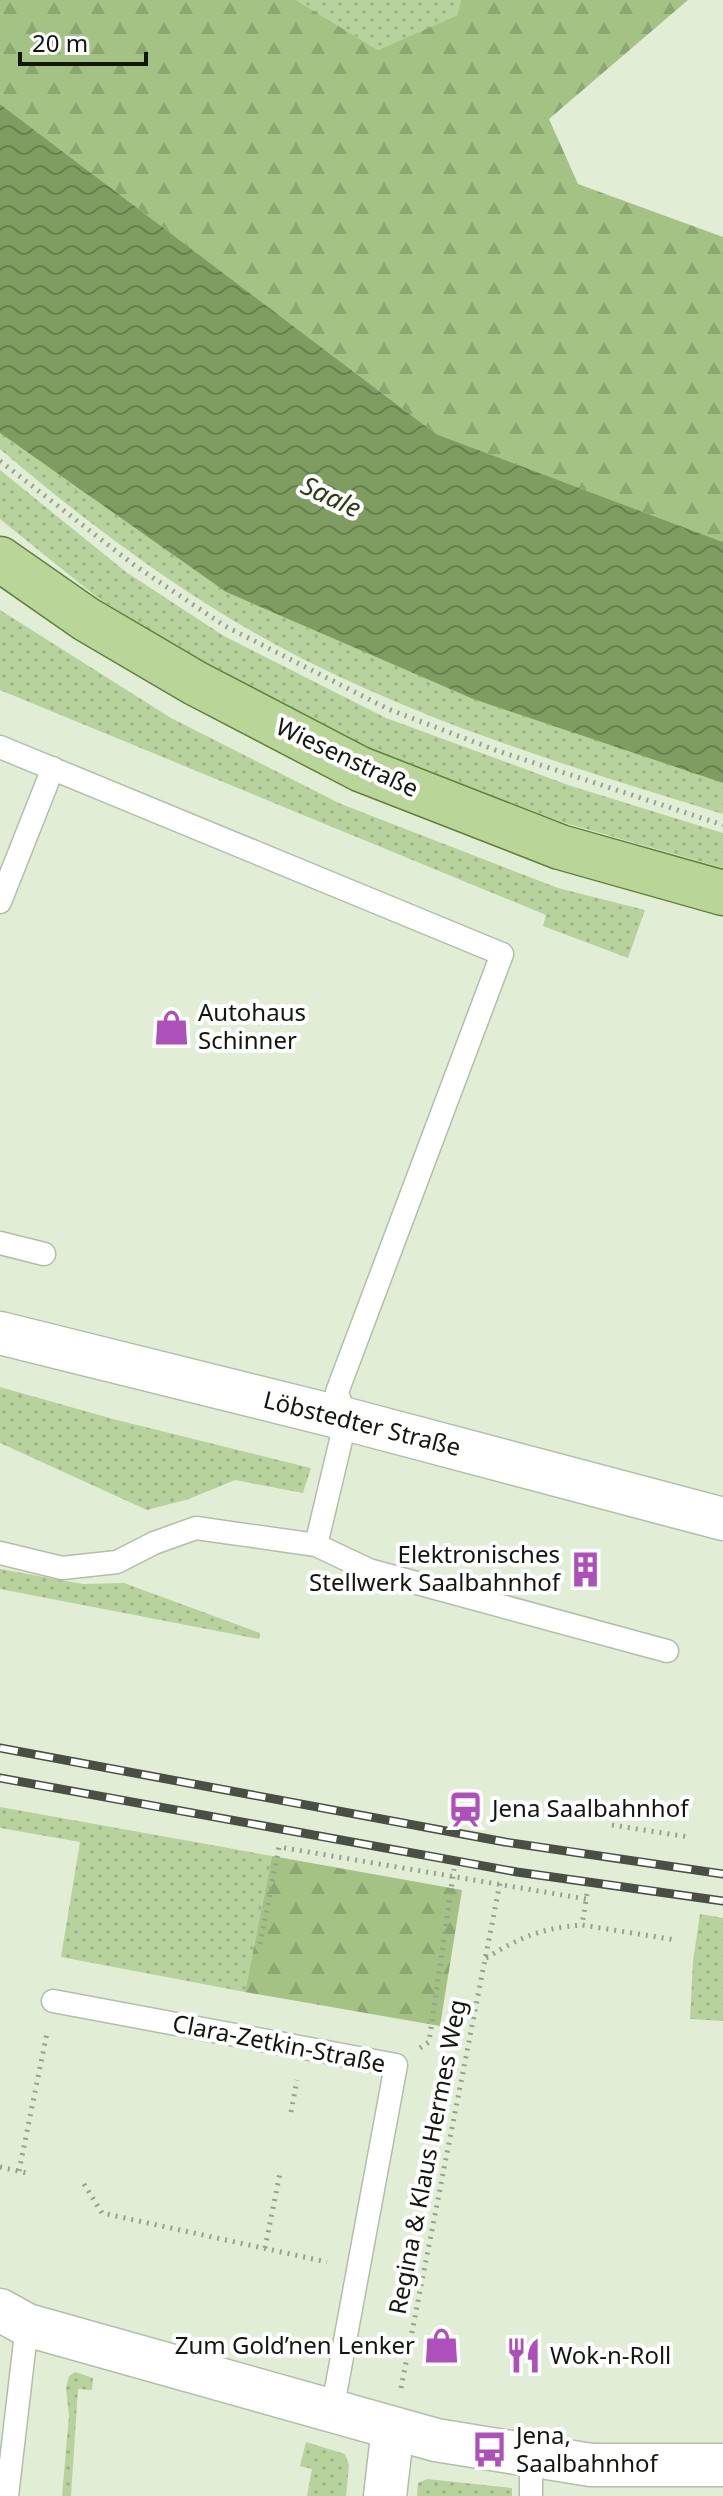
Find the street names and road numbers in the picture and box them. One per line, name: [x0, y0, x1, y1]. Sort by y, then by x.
street label: Wiesenstraße: [271, 709, 424, 804]
street label: Löbstedter Straße: [260, 1382, 464, 1463]
street label: Regina & Klaus Hermes Weg: [380, 1997, 473, 2317]
street label: Clara-Zetkin-Straße: [170, 2006, 389, 2079]

